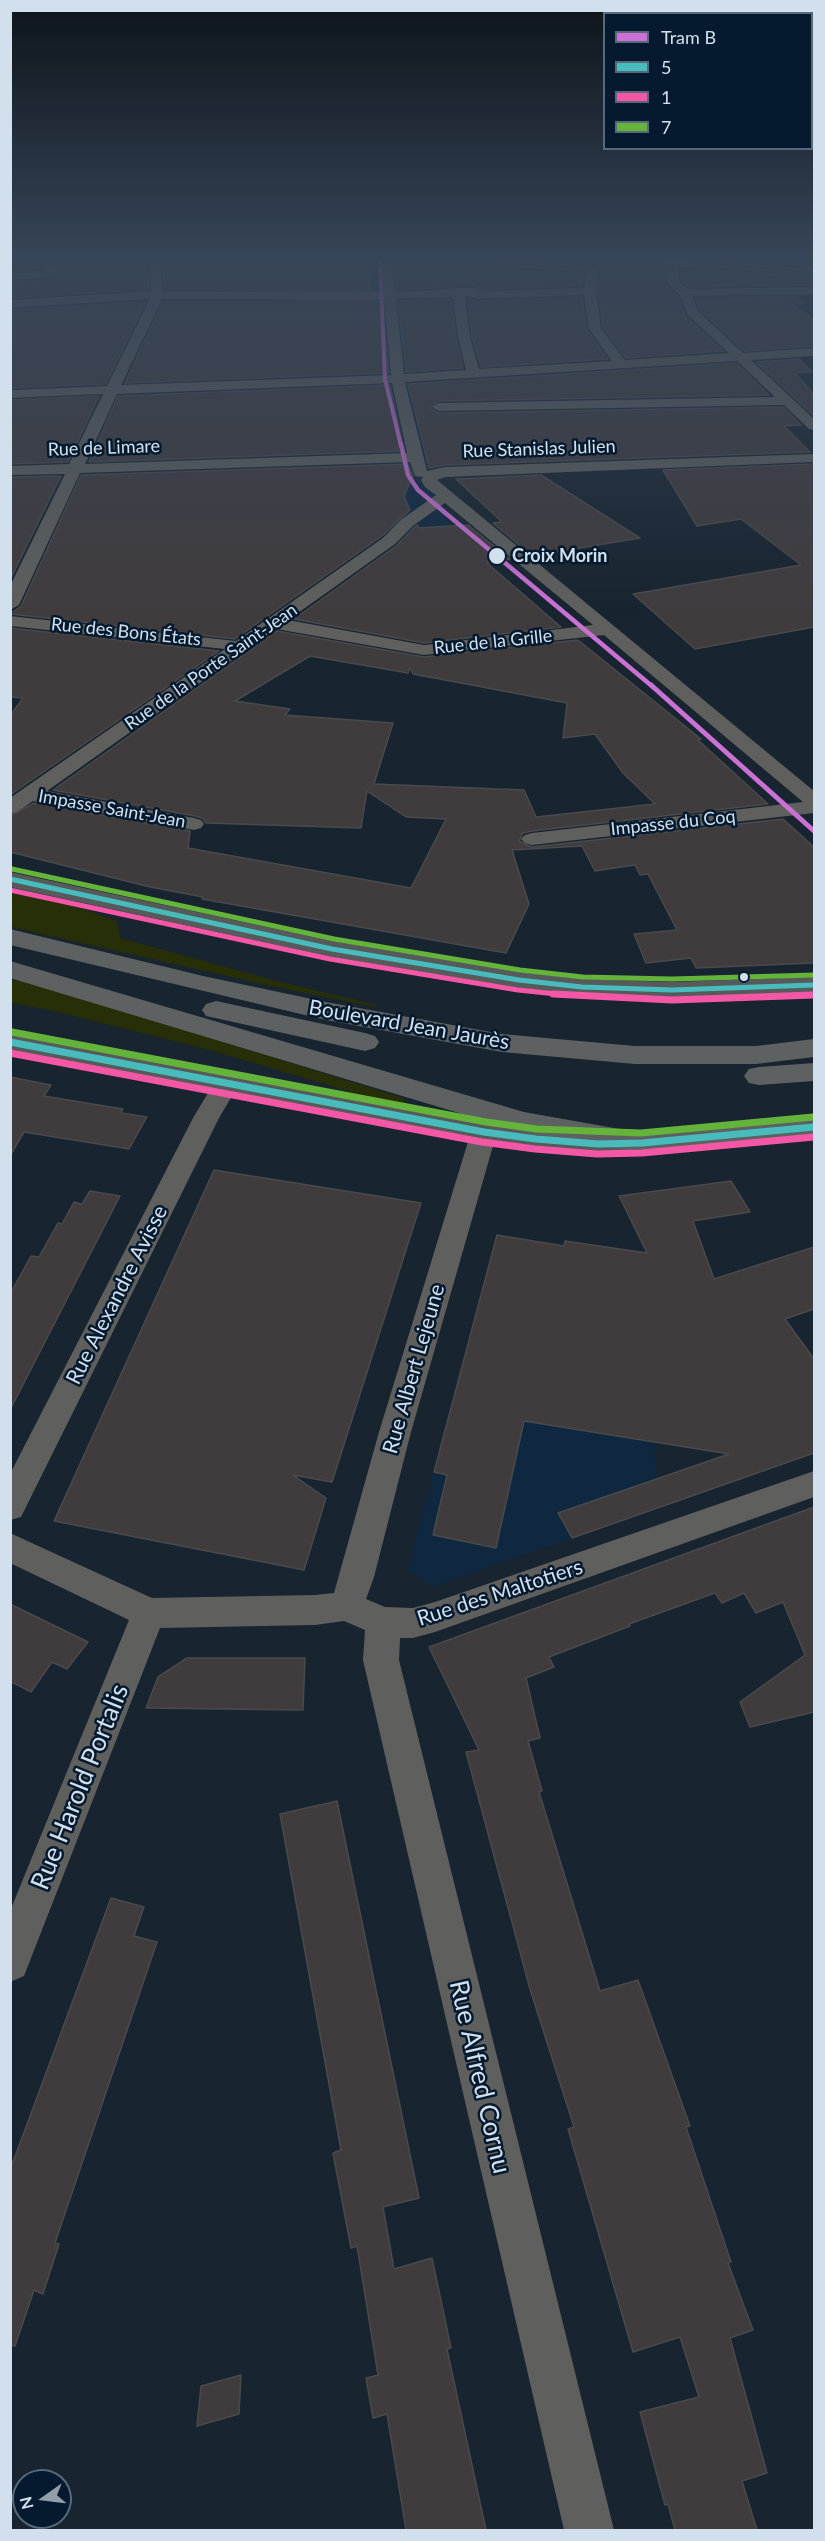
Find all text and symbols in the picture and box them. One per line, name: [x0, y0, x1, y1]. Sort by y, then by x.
legend: [603, 12, 813, 150]
text: Tram B: [661, 26, 716, 48]
text: 5: [661, 56, 671, 78]
text: 1: [661, 86, 671, 108]
text: 7: [661, 116, 671, 138]
street label: Rue de Limare: [48, 435, 160, 461]
street label: Rue Stanislas Julien: [462, 436, 616, 462]
place label: Croix Morin: [512, 545, 608, 567]
marker: Croix Morin: [487, 546, 507, 566]
street label: Rue de la Porte Saint-Jean: [121, 599, 301, 735]
street label: Rue des Bons États: [50, 613, 202, 651]
street label: Rue de la Grille: [433, 625, 553, 659]
street label: Impasse Saint-Jean: [37, 785, 187, 833]
street label: Impasse du Coq: [610, 806, 736, 840]
unlabelled marker: [738, 971, 750, 983]
street label: Boulevard Jean Jaurès: [307, 995, 511, 1055]
street label: Rue Alexandre Avisse: [61, 1201, 173, 1389]
street label: Rue Albert Lejeune: [378, 1281, 450, 1457]
street label: Rue des Maltotiers: [414, 1554, 586, 1632]
street label: Rue Harold Portalis: [25, 1680, 135, 1894]
street label: Rue Alfred Cornu: [443, 1977, 517, 2177]
north arrow: [12, 2469, 72, 2529]
text: N: [15, 2495, 37, 2511]

